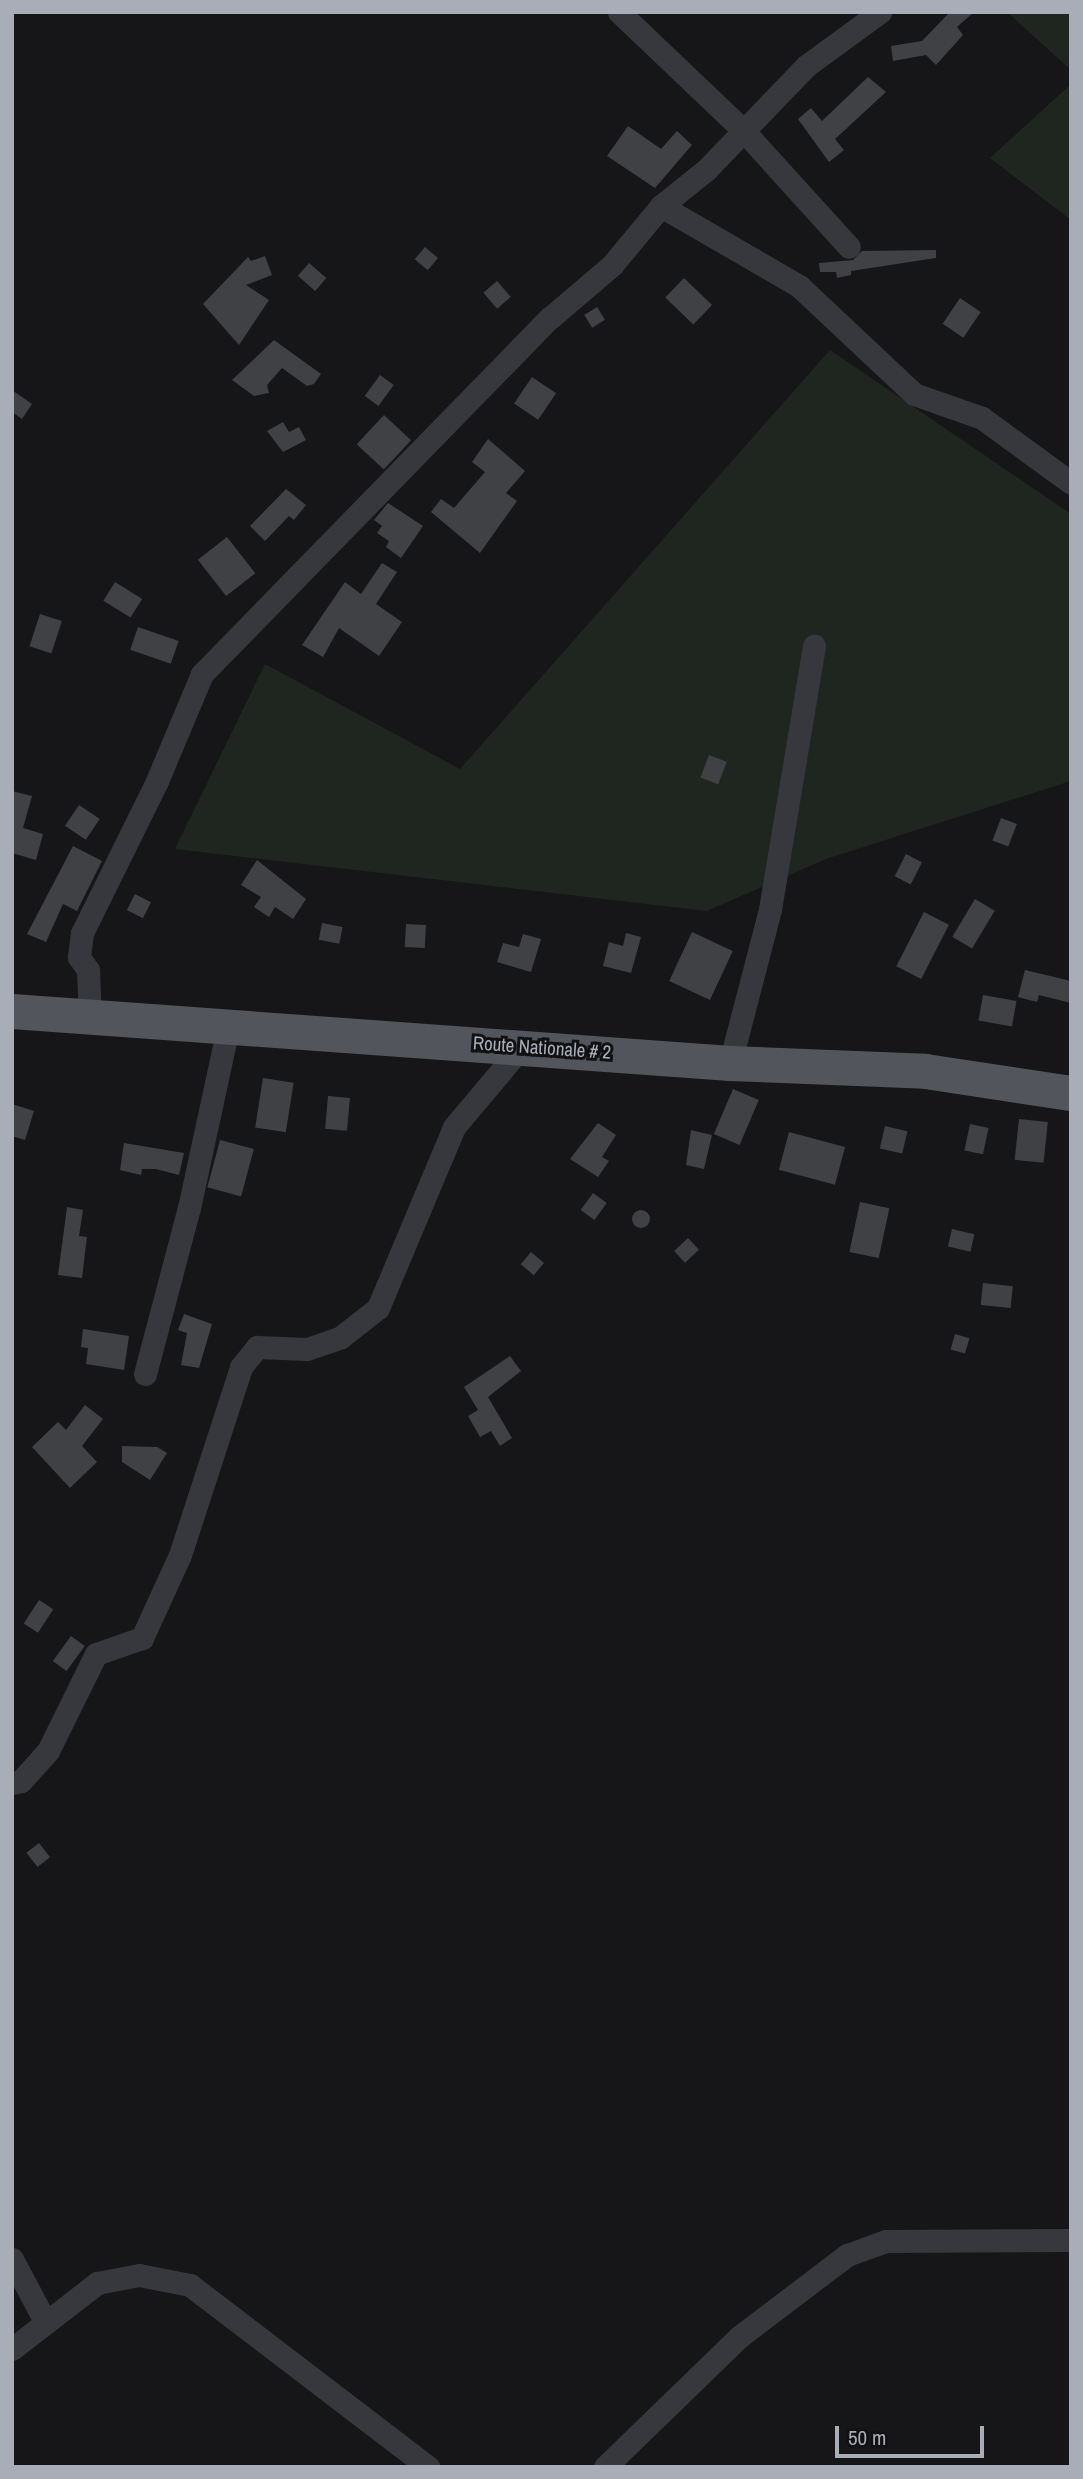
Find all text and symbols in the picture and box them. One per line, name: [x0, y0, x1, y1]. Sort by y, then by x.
street label: Route Nationale # 2: [472, 1032, 612, 1064]
scale bar: [838, 2412, 987, 2456]
text: 50 m: [848, 2423, 886, 2452]

